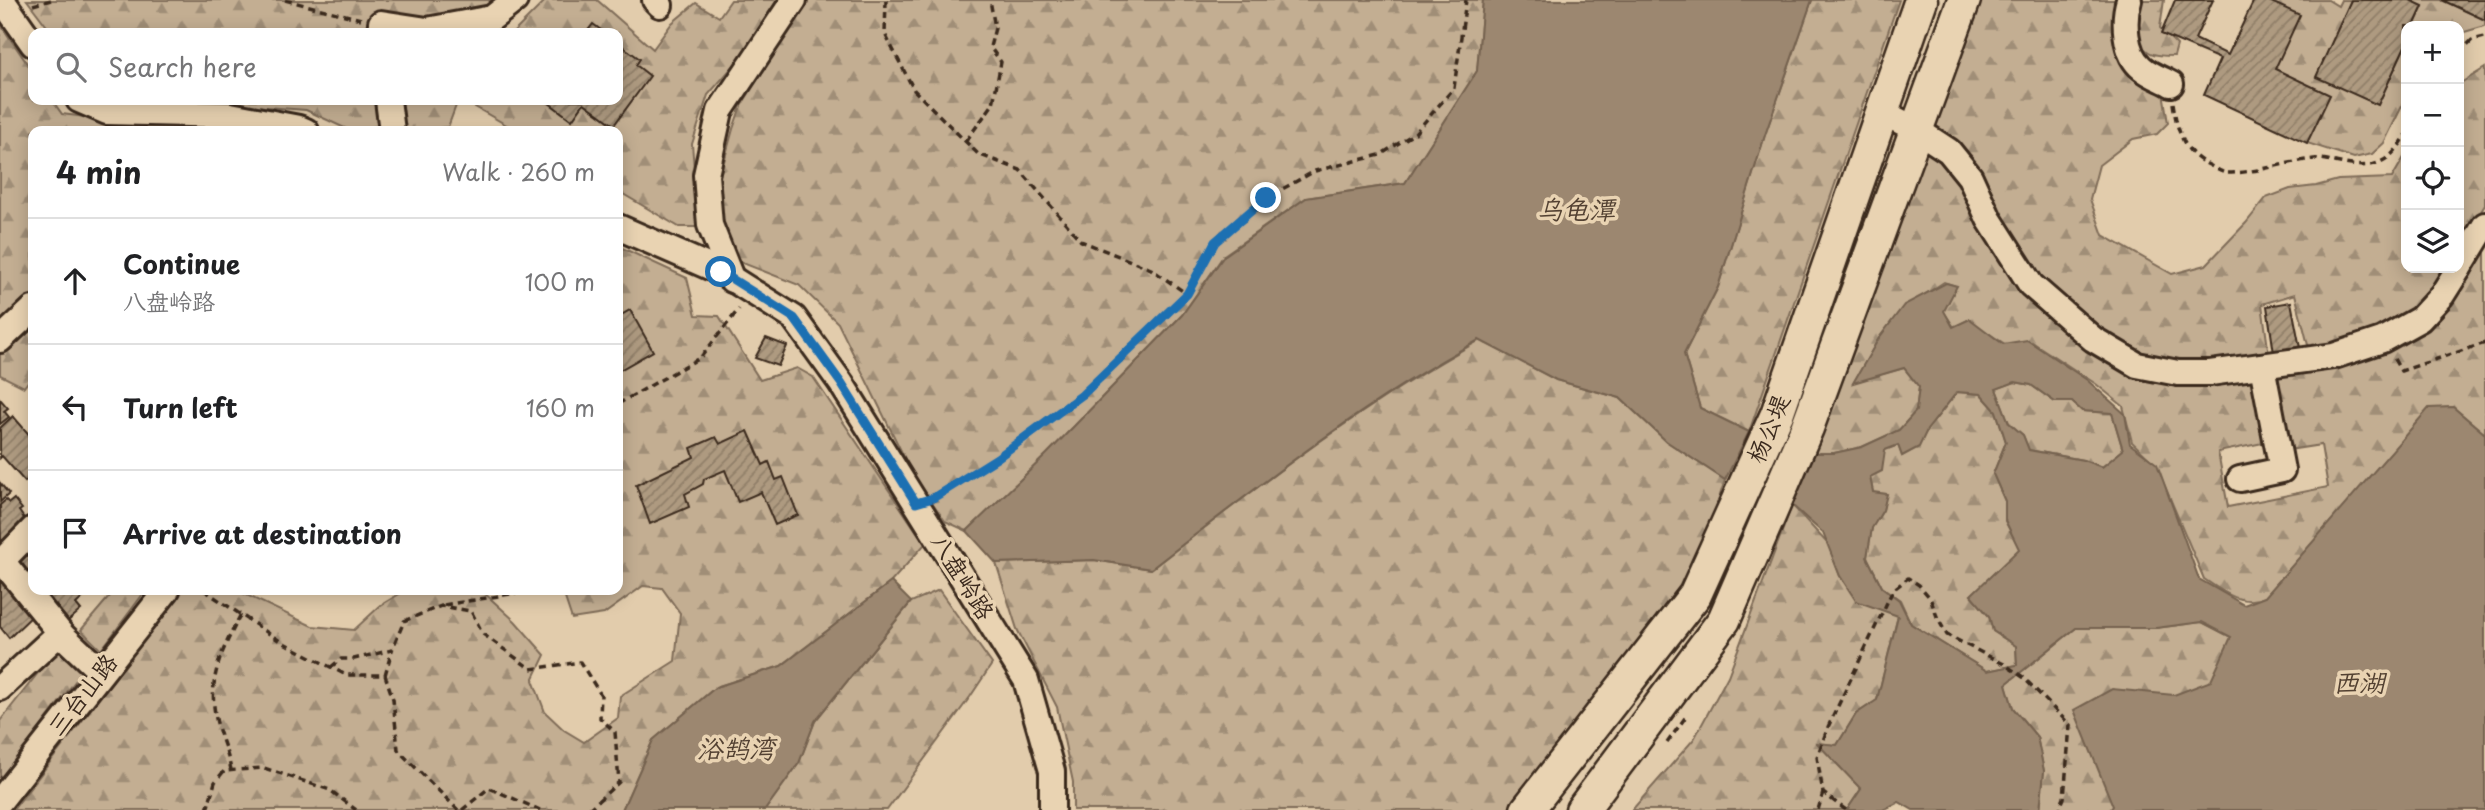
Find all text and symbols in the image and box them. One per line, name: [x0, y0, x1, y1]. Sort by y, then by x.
map controls: [2401, 21, 2464, 273]
button: +: [2401, 21, 2464, 84]
search box: [28, 28, 623, 105]
text: Search here: [108, 47, 257, 86]
icon: search: [52, 48, 90, 86]
button: −: [2401, 84, 2464, 147]
button: locate: [2401, 147, 2464, 210]
text: 4 min: [56, 149, 142, 194]
text: Walk · 260 m: [442, 154, 595, 189]
route end: [1250, 182, 1281, 213]
water label: 乌龟潭: [1537, 189, 1617, 228]
button: layers: [2401, 210, 2464, 273]
text: Continue: [123, 244, 240, 283]
route start: [705, 256, 736, 287]
icon: ahead: [56, 262, 94, 300]
text: 100 m: [525, 264, 595, 299]
text: 八盘岭路: [123, 283, 215, 318]
icon: left: [56, 388, 94, 426]
text: Turn left: [123, 388, 238, 427]
street label: 杨公堤: [1737, 388, 1798, 468]
text: 160 m: [526, 390, 595, 425]
icon: arrive: [56, 514, 94, 552]
text: Arrive at destination: [123, 514, 402, 553]
street label: 八盘岭路: [923, 526, 1004, 626]
street label: 三台山路: [38, 645, 125, 743]
water label: 西湖: [2333, 662, 2388, 701]
water label: 浴鹄湾: [697, 728, 778, 767]

